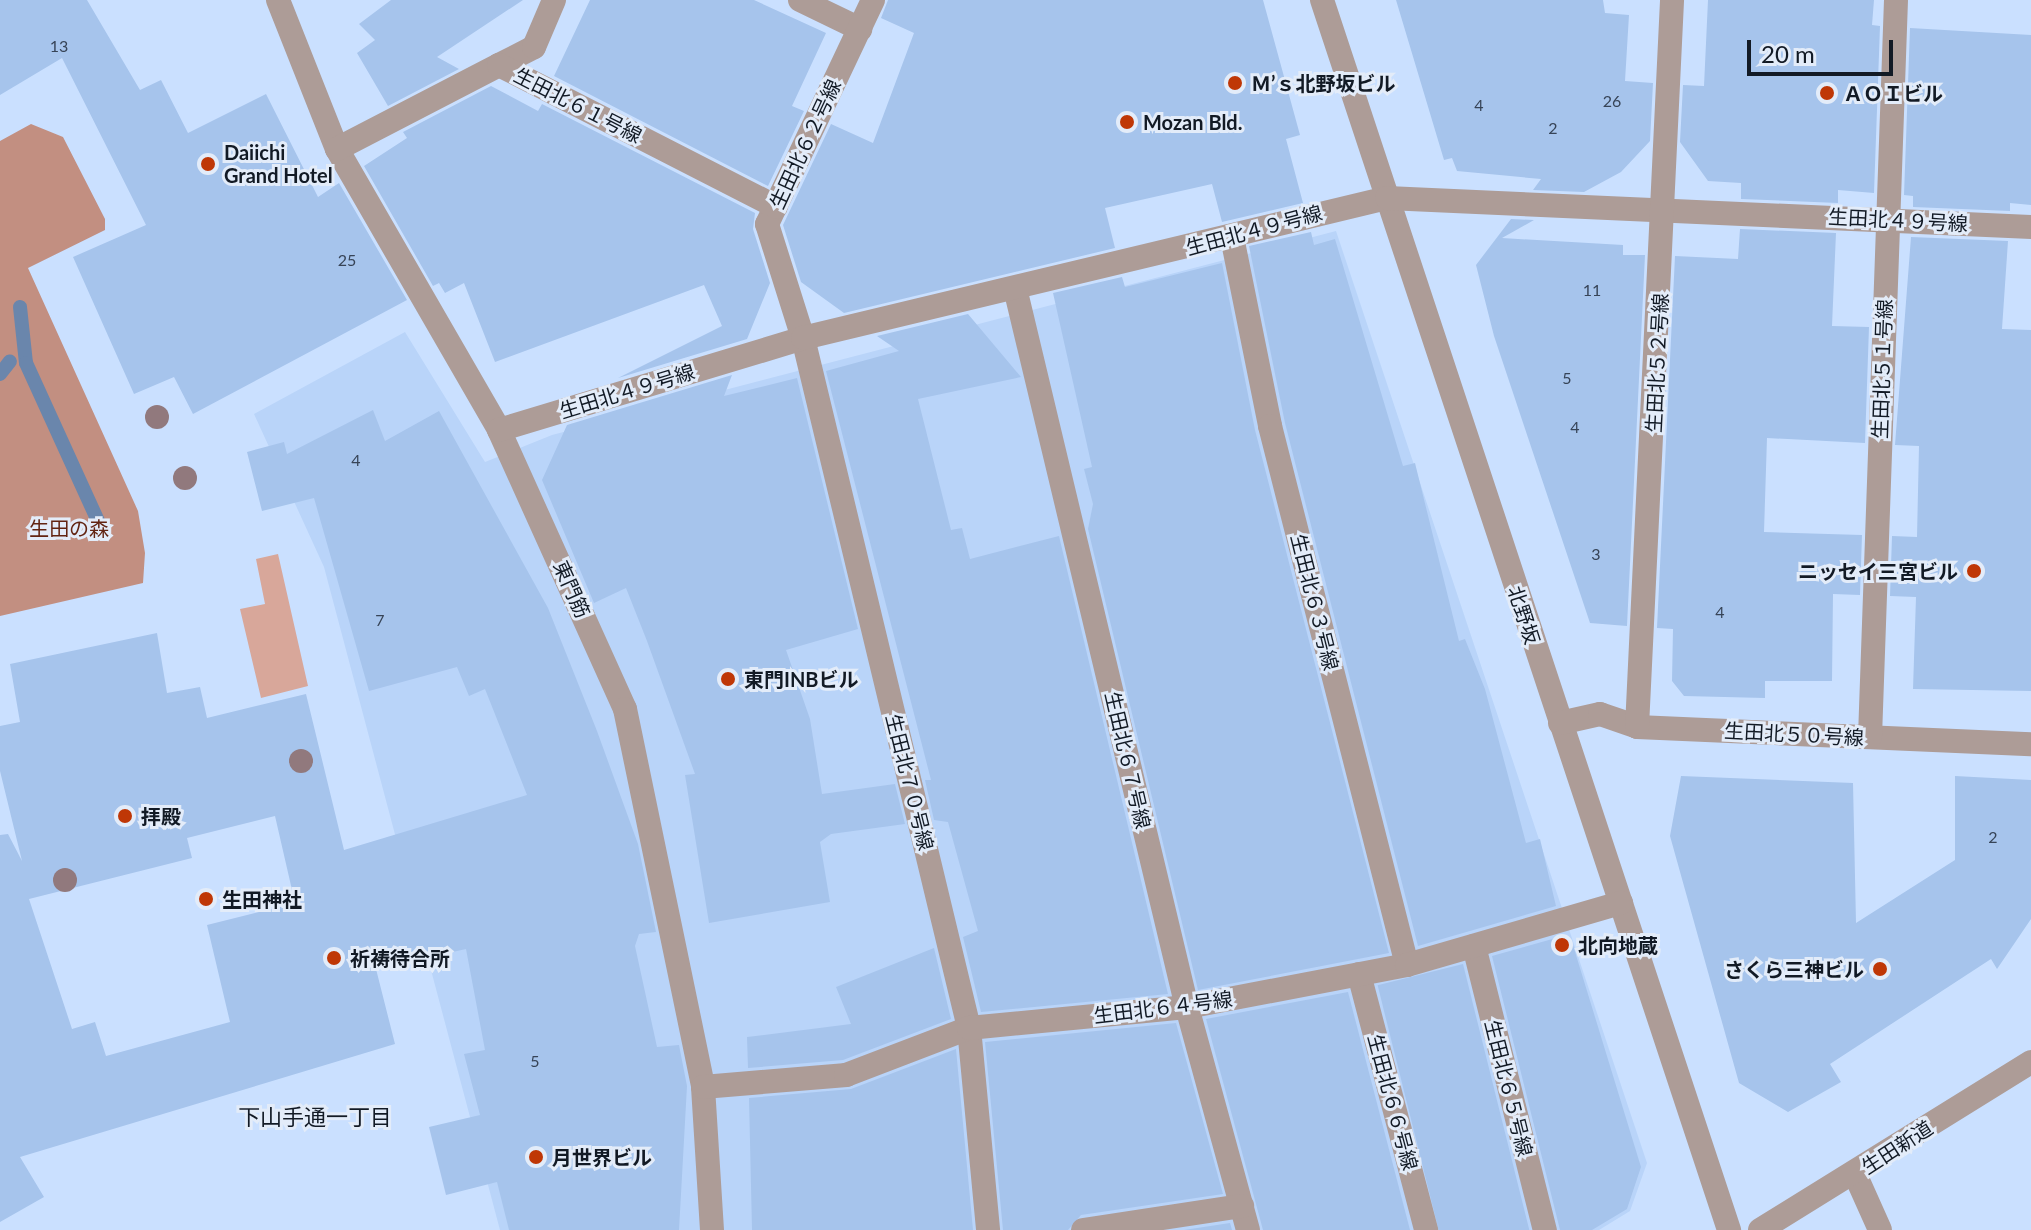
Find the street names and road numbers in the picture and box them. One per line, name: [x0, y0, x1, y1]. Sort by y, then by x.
street label: 生田北６１号線: [510, 63, 646, 147]
street label: 生田北６２号線: [765, 75, 845, 213]
street label: 生田北４９号線: [1183, 200, 1325, 260]
street label: 生田北４９号線: [1827, 204, 1969, 236]
street label: 生田北５２号線: [1641, 292, 1673, 434]
street label: 生田北５１号線: [1868, 299, 1896, 439]
street label: 生田北４９号線: [557, 359, 697, 423]
street label: 生田北６３号線: [1286, 531, 1344, 673]
street label: 東門筋: [549, 557, 595, 621]
street label: 北野坂: [1503, 583, 1545, 647]
street label: 生田北６７号線: [1101, 689, 1155, 831]
street label: 生田北７０号線: [881, 711, 939, 853]
street label: 生田北５０号線: [1723, 718, 1865, 750]
street label: 生田北６４号線: [1092, 987, 1234, 1027]
street label: 生田北６５号線: [1480, 1017, 1538, 1159]
street label: 生田北６６号線: [1363, 1031, 1423, 1173]
street label: 生田新道: [1857, 1115, 1937, 1179]

